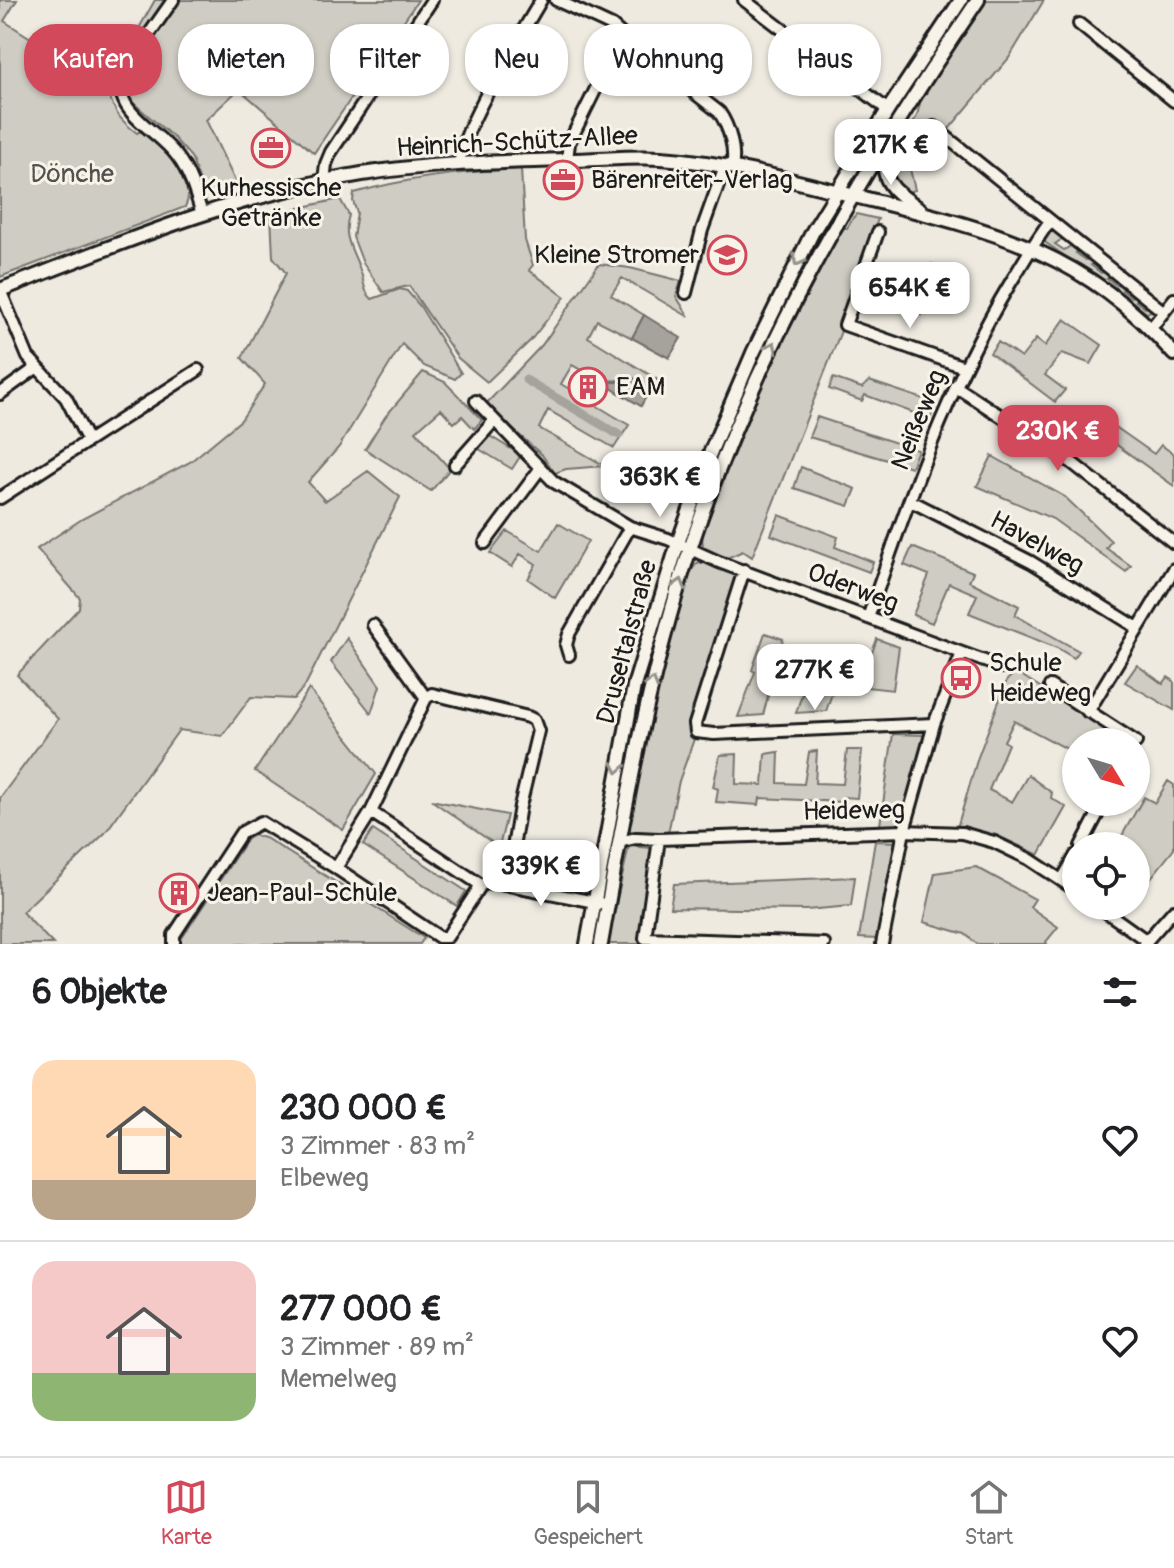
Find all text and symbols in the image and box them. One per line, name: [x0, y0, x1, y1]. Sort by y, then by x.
chip: Kaufen: [24, 24, 162, 96]
chip: Mieten: [178, 24, 314, 96]
chip: Filter: [330, 24, 449, 96]
chip: Neu: [465, 24, 568, 96]
chip: Wohnung: [584, 24, 752, 96]
chip: Haus: [768, 24, 881, 96]
pin: 217K €: [826, 119, 956, 187]
street label: Heinrich-Schütz-Allee: [395, 120, 639, 164]
office icon: Kurhessische Getränke: [250, 127, 292, 169]
text: 217K €: [853, 129, 929, 161]
park label: Dönche: [30, 158, 114, 190]
office icon: Bärenreiter-Verlag: [542, 159, 584, 201]
place label: Bärenreiter-Verlag: [591, 164, 793, 196]
place label: Kurhessische Getränke: [201, 172, 342, 234]
school or university icon: Kleine Stromer: [706, 234, 748, 276]
place label: Kleine Stromer: [534, 239, 700, 271]
one-way arrow: [792, 252, 807, 267]
pin: 654K €: [845, 262, 975, 330]
text: 654K €: [869, 272, 951, 304]
one-way arrow: [762, 341, 778, 356]
street label: Neißeweg: [884, 365, 954, 475]
building icon: EAM: [567, 366, 609, 408]
place label: EAM: [616, 371, 665, 403]
pin: 230K €: [993, 405, 1123, 473]
text: 230K €: [1016, 415, 1100, 447]
pin: 363K €: [595, 451, 725, 519]
text: 363K €: [619, 461, 701, 493]
street label: Havelweg: [984, 504, 1090, 582]
street label: Druseltalstraße: [590, 556, 664, 728]
street label: Oderweg: [803, 556, 903, 620]
one-way arrow: [671, 577, 687, 591]
pin: 277K €: [750, 644, 880, 712]
place label: Schule Heideweg: [989, 647, 1091, 709]
text: 277K €: [775, 654, 855, 686]
bus stop icon: Schule Heideweg: [940, 657, 982, 699]
one-way arrow: [642, 677, 659, 691]
north arrow: [1062, 728, 1150, 816]
map controls: [1062, 728, 1150, 920]
one-way arrow: [610, 760, 627, 774]
street label: Heideweg: [803, 794, 905, 828]
button: locate: [1062, 832, 1150, 920]
pin: 339K €: [476, 840, 606, 908]
text: 339K €: [501, 850, 581, 882]
building icon: Jean-Paul-Schule: [158, 872, 200, 914]
place label: Jean-Paul-Schule: [207, 877, 397, 909]
icon: filters: [1098, 970, 1142, 1014]
text: 6 Objekte: [32, 971, 167, 1014]
text: 230 000 €: [280, 1087, 447, 1130]
icon: home: [96, 1092, 192, 1188]
icon: heart: [1098, 1118, 1142, 1162]
text: 3 Zimmer · 83 m²: [280, 1130, 475, 1162]
text: Elbeweg: [280, 1162, 369, 1194]
text: 277 000 €: [280, 1288, 442, 1331]
icon: home: [96, 1293, 192, 1389]
icon: heart: [1098, 1319, 1142, 1363]
text: 3 Zimmer · 89 m²: [280, 1331, 474, 1363]
text: Memelweg: [280, 1363, 397, 1395]
tab: Karte: [161, 1475, 212, 1551]
tab: Gespeichert: [533, 1475, 643, 1551]
tab: Start: [965, 1475, 1013, 1551]

